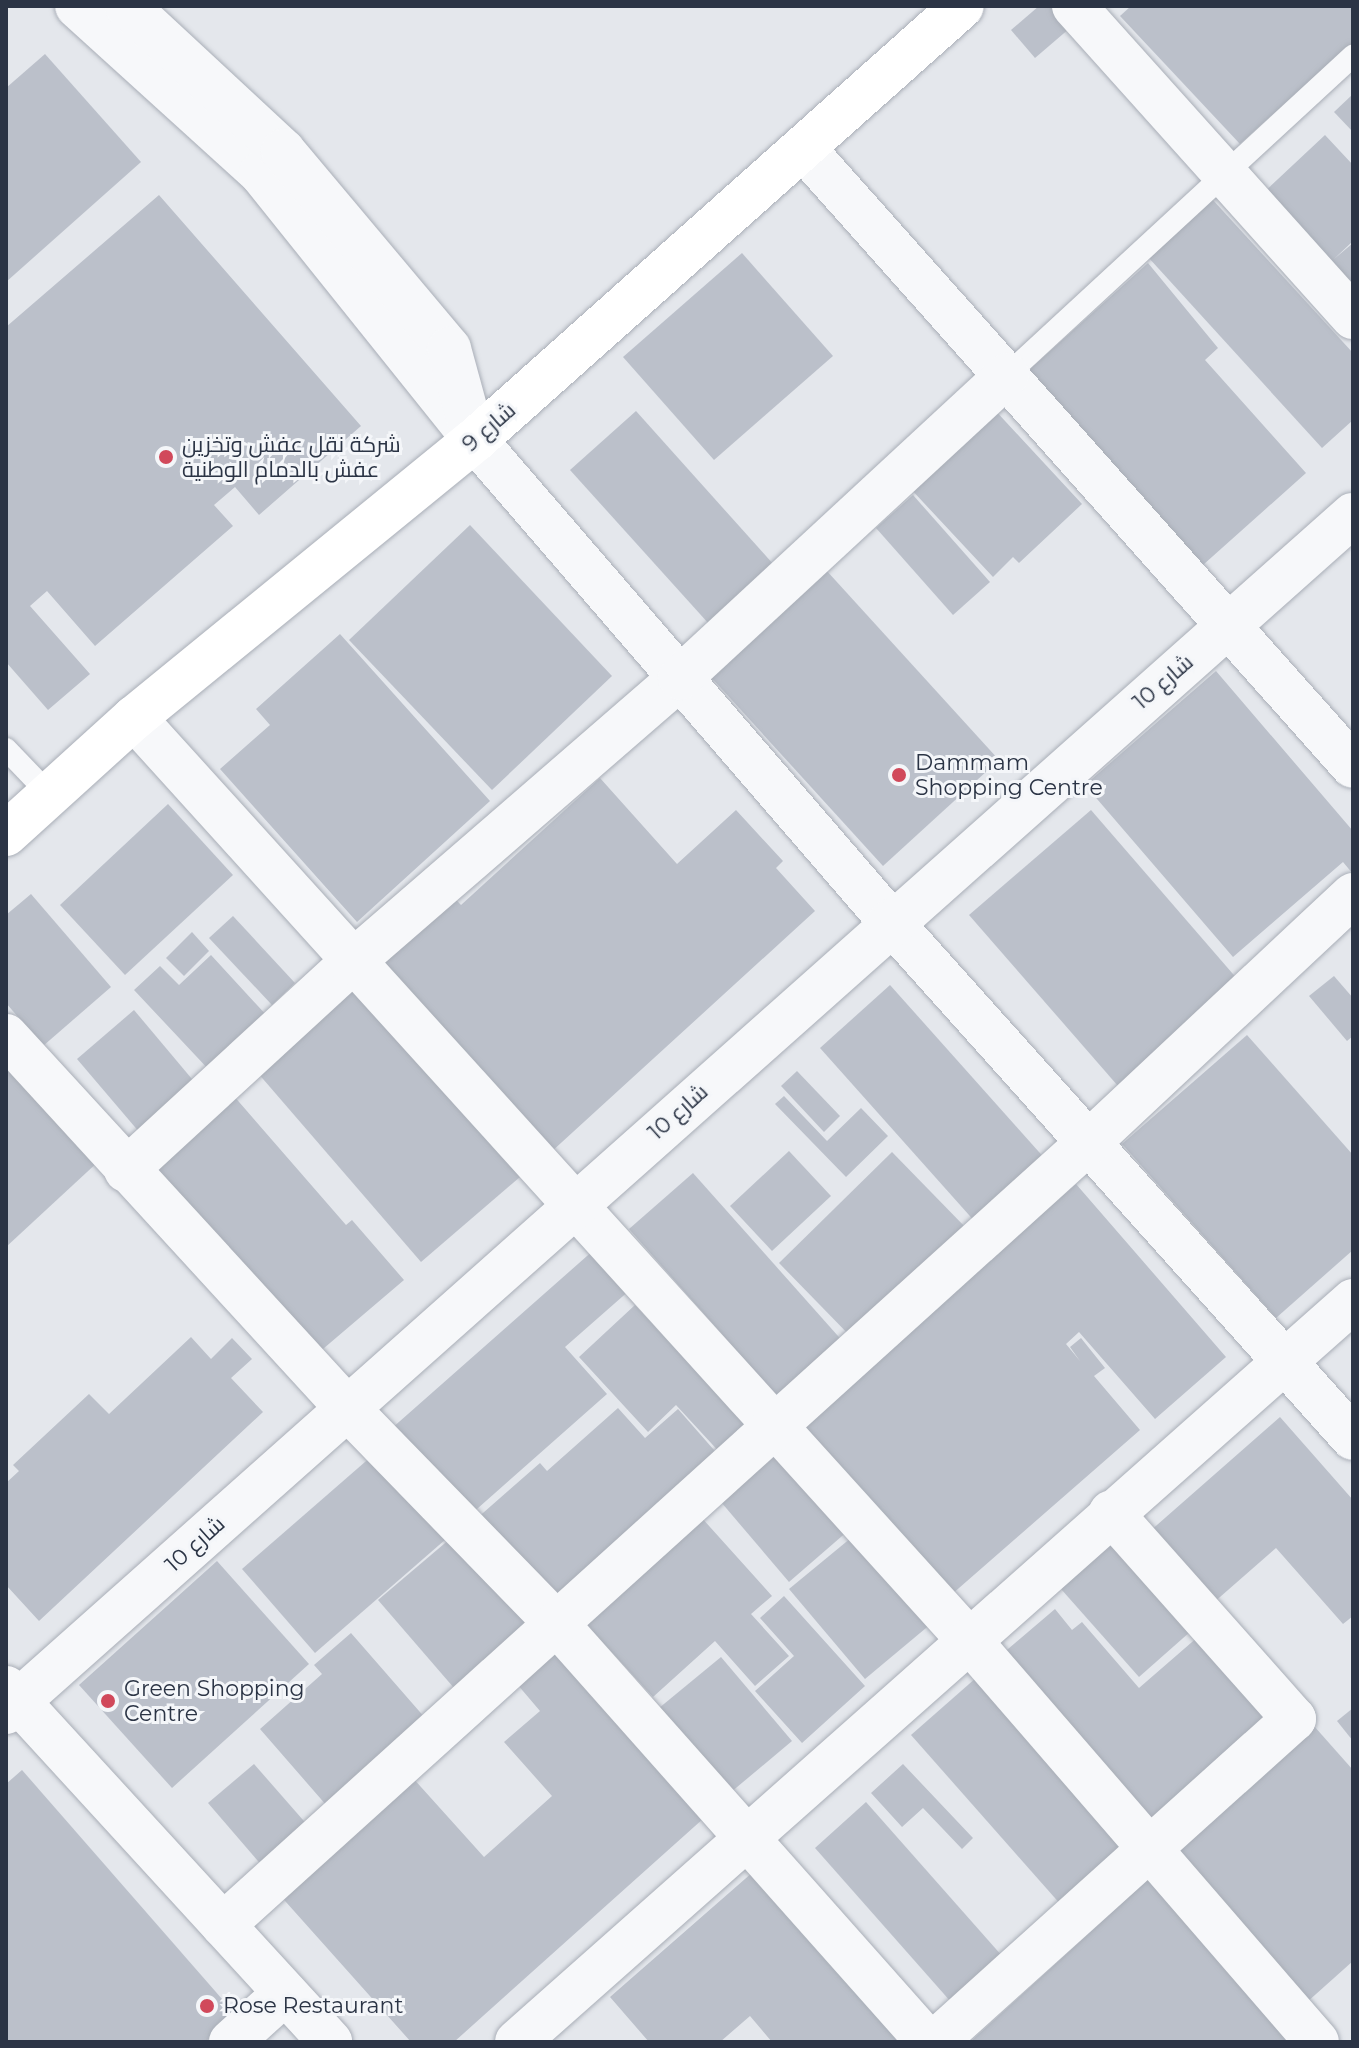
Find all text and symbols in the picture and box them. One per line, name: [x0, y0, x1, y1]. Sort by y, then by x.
street label: شارع 9: [457, 397, 521, 457]
place label: شركة نقل عفش وتخزين عفش بالدمام الوطنية: [182, 431, 401, 482]
marker: شركة نقل عفش وتخزين عفش بالدمام الوطنية: [157, 448, 175, 466]
street label: شارع 10: [1128, 649, 1198, 715]
place label: Dammam Shopping Centre: [915, 749, 1103, 800]
marker: Dammam Shopping Centre: [890, 766, 908, 784]
street label: شارع 10: [643, 1078, 713, 1146]
street label: شارع 10: [160, 1510, 230, 1578]
place label: Green Shopping Centre: [124, 1675, 305, 1726]
marker: Green Shopping Centre: [99, 1692, 117, 1710]
place label: Rose Restaurant: [223, 1993, 403, 2019]
marker: Rose Restaurant: [198, 1997, 216, 2015]

